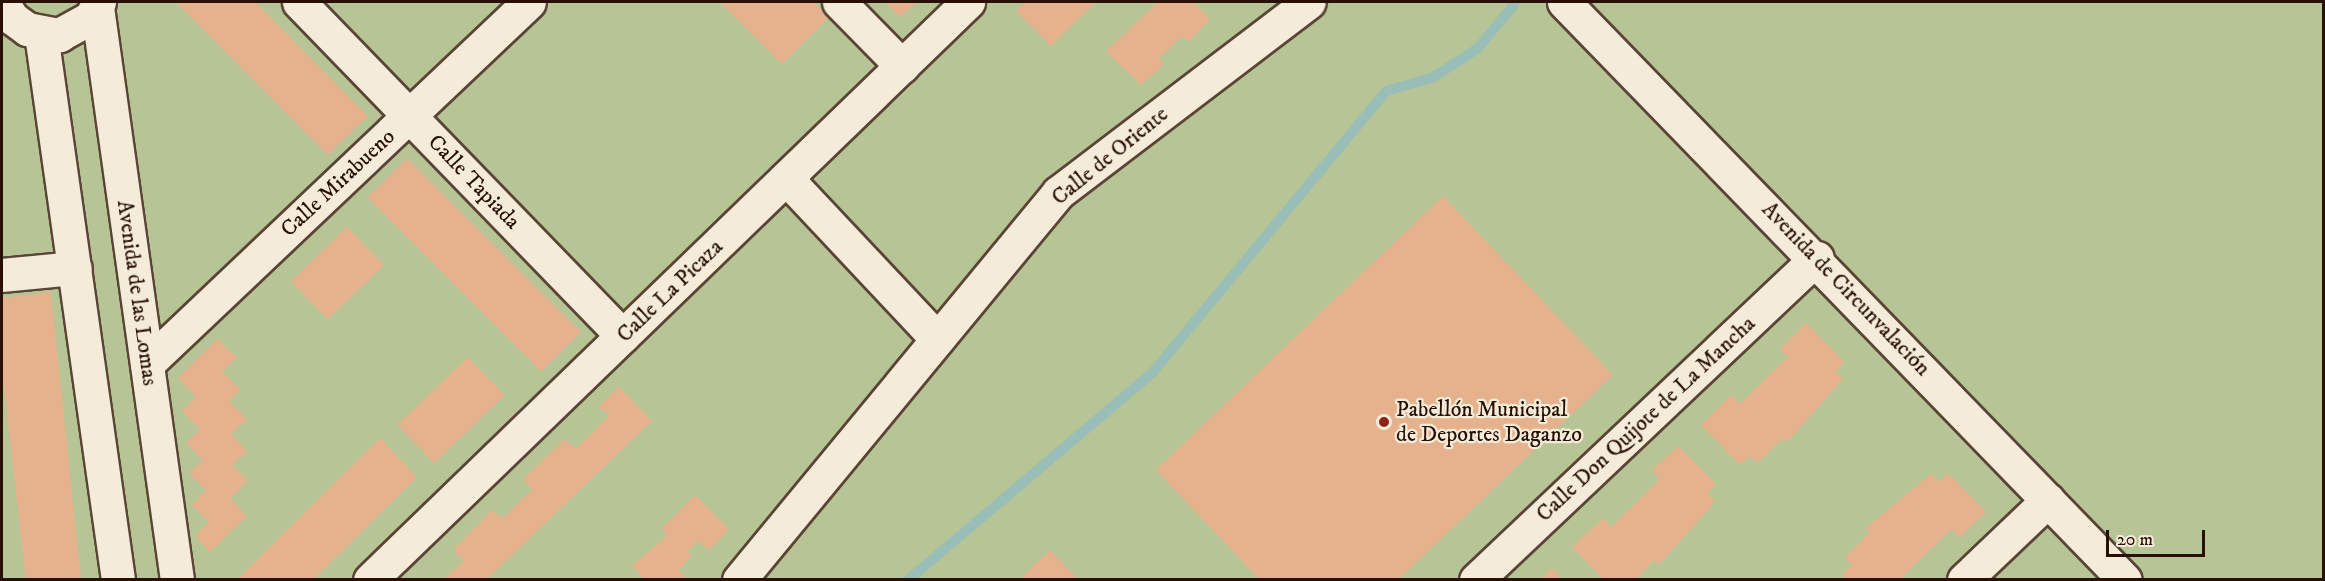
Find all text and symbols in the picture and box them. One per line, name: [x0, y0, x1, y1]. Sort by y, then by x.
street label: Calle de Oriente: [1047, 101, 1173, 211]
street label: Calle Mirabueno: [275, 123, 401, 243]
street label: Calle Tapiada: [422, 129, 526, 235]
street label: Avenida de Circunvalación: [1756, 197, 1936, 381]
street label: Avenida de las Lomas: [111, 199, 163, 387]
street label: Calle La Picaza: [612, 234, 728, 348]
street label: Calle Don Quijote de La Mancha: [1531, 311, 1761, 527]
place label: Pabellón Municipal de Deportes Daganzo: [1396, 396, 1582, 448]
marker: Pabellón Municipal de Deportes Daganzo: [1377, 415, 1391, 429]
scale bar: [2109, 518, 2208, 556]
text: 20 m: [2117, 529, 2153, 551]

